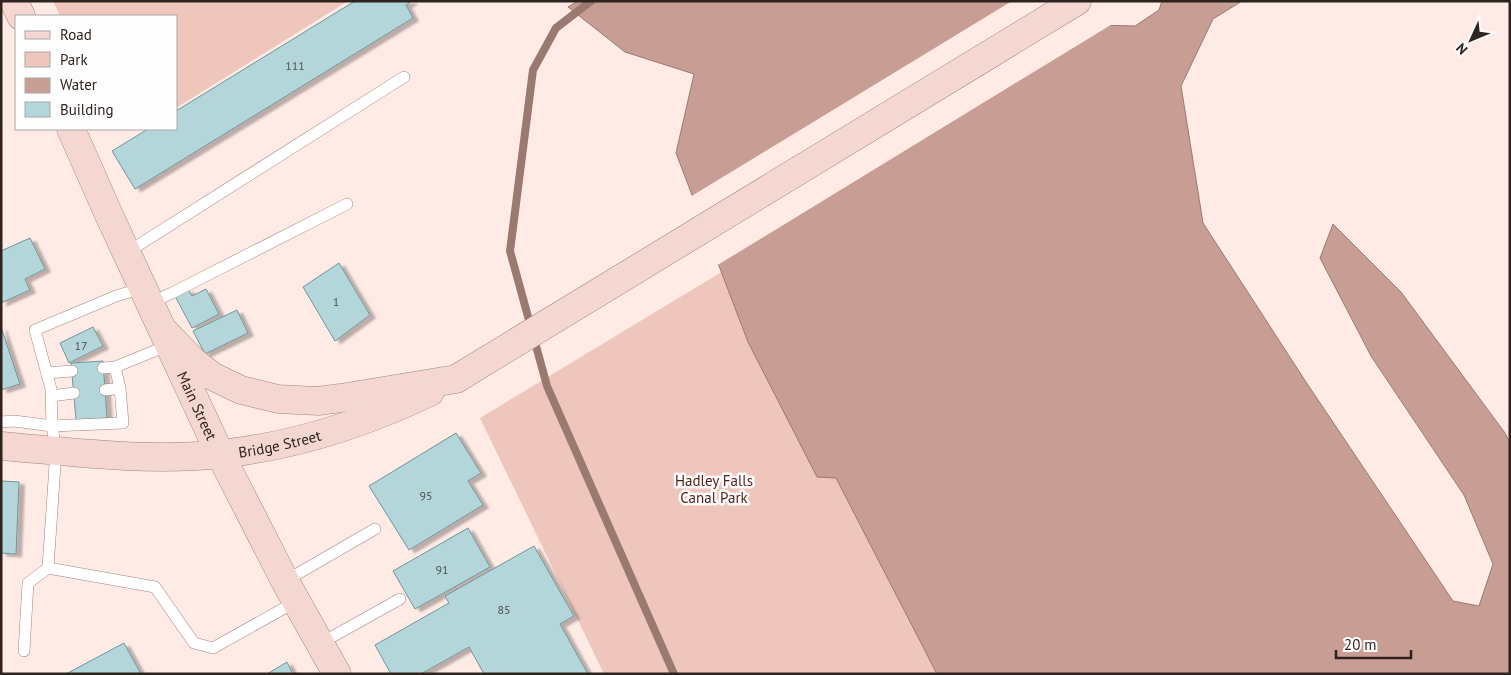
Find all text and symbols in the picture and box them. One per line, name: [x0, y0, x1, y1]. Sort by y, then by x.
legend: [15, 15, 178, 130]
north arrow: [1446, 15, 1496, 65]
text: Road: [60, 25, 92, 44]
text: N: [1452, 39, 1471, 59]
text: Park: [60, 50, 88, 69]
house number: 111: [285, 58, 305, 73]
text: Water: [60, 75, 97, 94]
text: Building: [60, 100, 114, 119]
house number: 1: [333, 294, 339, 309]
house number: 17: [74, 338, 88, 353]
street label: Main Street: [173, 368, 222, 443]
street label: Bridge Street: [237, 425, 323, 461]
park label: Hadley Falls Canal Park: [675, 471, 753, 507]
house number: 95: [419, 488, 433, 503]
house number: 91: [435, 562, 449, 577]
house number: 85: [497, 602, 511, 617]
scale bar: [1336, 628, 1411, 660]
text: 20 m: [1344, 635, 1377, 654]

